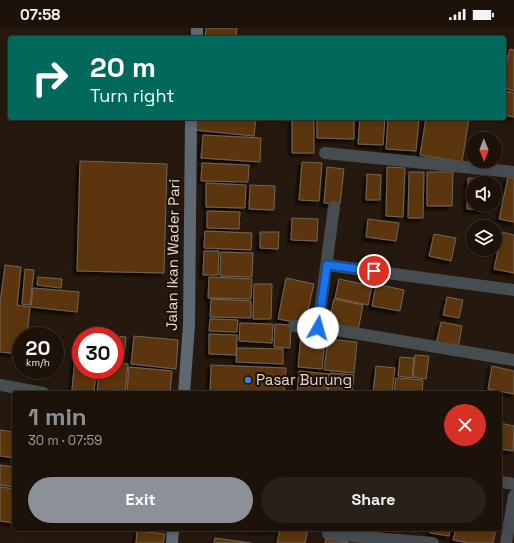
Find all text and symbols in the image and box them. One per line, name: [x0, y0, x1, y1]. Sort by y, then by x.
text: 07:58: [20, 5, 60, 24]
text: 20 m: [90, 49, 156, 85]
icon: right: [24, 52, 76, 104]
text: Turn right: [90, 84, 174, 107]
north arrow: [466, 132, 502, 168]
map controls: [466, 132, 502, 256]
button: sound: [466, 176, 502, 212]
street label: Jalan Ikan Wader Pari: [162, 179, 183, 331]
button: layers: [466, 220, 502, 256]
pin: [357, 254, 391, 288]
icon: arrive: [363, 260, 385, 282]
position arrow: [297, 307, 339, 349]
speed limit sign: 30: [72, 327, 124, 379]
text: 20: [26, 335, 50, 361]
text: km/h: [26, 356, 50, 369]
place label: Pasar Burung: [256, 370, 352, 389]
marker: Pasar Burung: [243, 375, 253, 385]
text: 1 min: [28, 401, 87, 432]
button: close: [444, 404, 486, 446]
text: 30 m · 07:59: [28, 432, 102, 449]
button: Exit: [28, 477, 253, 523]
button: Share: [261, 477, 486, 523]

